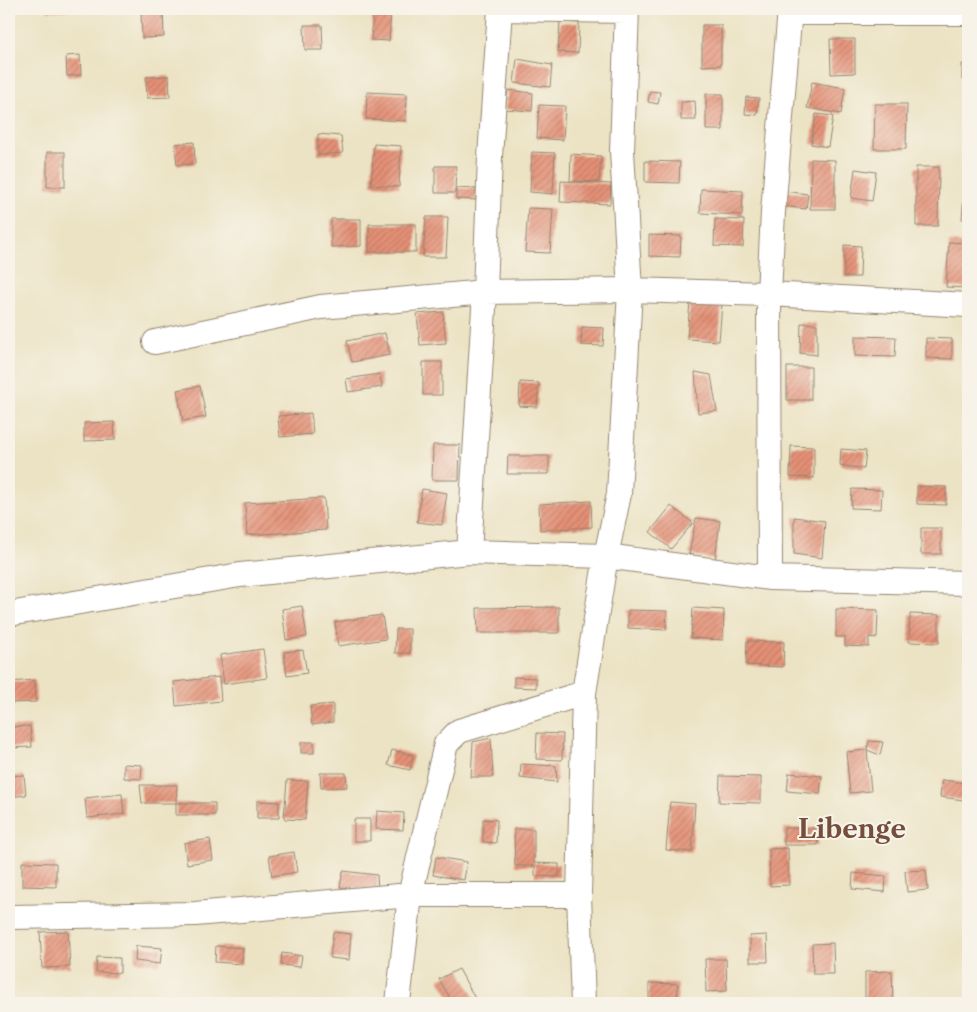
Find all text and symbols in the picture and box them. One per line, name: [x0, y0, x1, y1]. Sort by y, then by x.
district label: Libenge: [798, 813, 906, 845]

